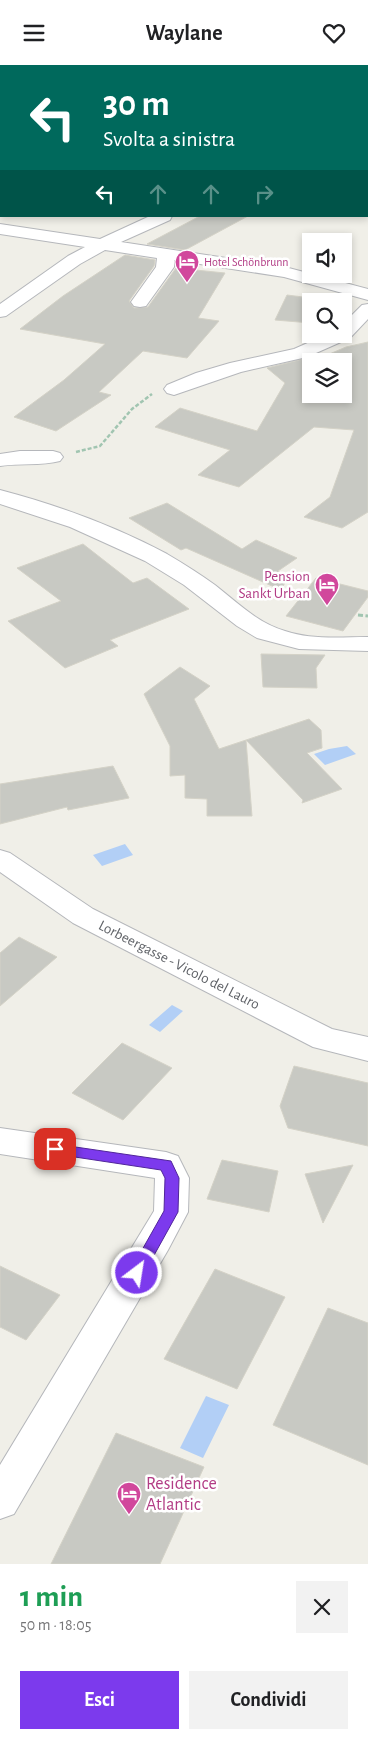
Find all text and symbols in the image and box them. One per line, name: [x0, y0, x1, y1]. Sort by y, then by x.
icon: menu: [20, 19, 48, 47]
icon: heart: [320, 19, 348, 47]
text: Waylane: [145, 22, 223, 44]
icon: left: [20, 85, 85, 150]
text: 30 m: [103, 87, 170, 122]
text: Svolta a sinistra: [103, 128, 235, 150]
icon: left: [91, 180, 119, 208]
icon: ahead: [144, 180, 172, 208]
icon: ahead: [197, 180, 225, 208]
icon: right: [250, 180, 278, 208]
map controls: [302, 233, 352, 403]
button: sound: [302, 233, 352, 283]
hotel icon: Hotel Schönbrunn: [174, 249, 200, 283]
place label: Hotel Schönbrunn: [204, 256, 288, 268]
button: search: [302, 293, 352, 343]
button: layers: [302, 353, 352, 403]
place label: Pension Sankt Urban: [238, 569, 310, 601]
hotel icon: Pension Sankt Urban: [314, 572, 340, 606]
street label: Lorbeergasse - Vicolo del Lauro: [96, 918, 262, 1012]
pin: [34, 1128, 76, 1170]
icon: arrive: [41, 1135, 69, 1163]
position arrow: [110, 1246, 162, 1298]
place label: Residence Atlantic: [146, 1475, 217, 1514]
hotel icon: Residence Atlantic: [116, 1481, 142, 1515]
button: close: [296, 1581, 348, 1633]
text: 1 min: [20, 1582, 83, 1612]
text: 50 m · 18:05: [20, 1617, 91, 1633]
button: Esci: [20, 1671, 179, 1729]
button: Condividi: [189, 1671, 348, 1729]

